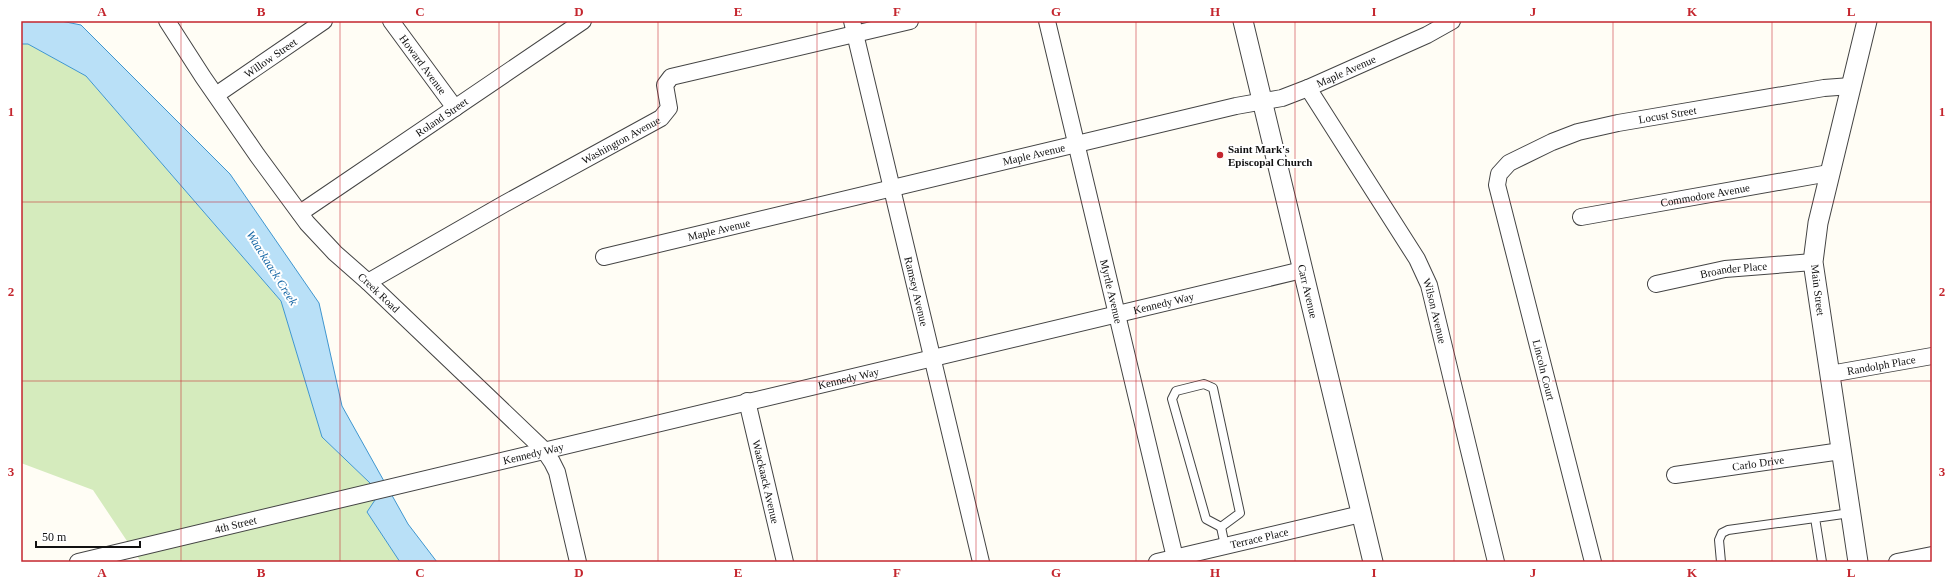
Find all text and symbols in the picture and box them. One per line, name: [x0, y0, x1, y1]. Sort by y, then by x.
text: A: [97, 4, 107, 19]
text: B: [257, 4, 266, 19]
text: C: [415, 4, 425, 19]
text: D: [574, 4, 584, 19]
text: E: [734, 4, 742, 19]
text: F: [893, 4, 901, 19]
text: G: [1051, 4, 1061, 19]
text: H: [1210, 4, 1220, 19]
text: I: [1371, 4, 1377, 19]
text: J: [1530, 4, 1537, 19]
text: K: [1687, 4, 1698, 19]
text: L: [1847, 4, 1856, 19]
street label: Howard Avenue: [397, 32, 449, 97]
street label: Willow Street: [242, 35, 299, 80]
street label: Maple Avenue: [1315, 53, 1378, 89]
street label: Roland Street: [413, 95, 470, 139]
text: 1: [8, 104, 14, 119]
street label: Locust Street: [1638, 104, 1697, 125]
text: 1: [1939, 104, 1945, 119]
street label: Washington Avenue: [579, 114, 662, 166]
street label: Maple Avenue: [1002, 141, 1066, 168]
place label: Saint Mark's Episcopal Church: [1228, 143, 1312, 168]
marker: Saint Mark's Episcopal Church: [1215, 150, 1225, 160]
street label: Commodore Avenue: [1659, 181, 1751, 209]
street label: Maple Avenue: [686, 216, 751, 243]
water label: Waackaack Creek: [243, 228, 301, 308]
street label: Ramsey Avenue: [902, 255, 931, 327]
street label: Myrtle Avenue: [1098, 258, 1125, 325]
street label: Broander Place: [1699, 260, 1768, 280]
street label: Carr Avenue: [1296, 263, 1320, 320]
street label: Main Street: [1809, 264, 1827, 316]
street label: Creek Road: [356, 270, 402, 315]
street label: Wilson Avenue: [1421, 276, 1449, 345]
text: 2: [8, 284, 14, 299]
text: 2: [1939, 284, 1945, 299]
street label: Kennedy Way: [1132, 290, 1196, 316]
street label: Lincoln Court: [1531, 338, 1557, 402]
street label: Randolph Place: [1846, 353, 1917, 377]
street label: Kennedy Way: [817, 365, 881, 391]
street label: Waackaack Avenue: [750, 439, 782, 525]
street label: Kennedy Way: [502, 440, 565, 466]
street label: Carlo Drive: [1731, 453, 1785, 473]
text: 3: [8, 464, 15, 479]
text: 3: [1939, 464, 1946, 479]
street label: 4th Street: [214, 514, 258, 535]
scale bar: [36, 523, 140, 549]
street label: Terrace Place: [1229, 525, 1290, 551]
text: 50 m: [42, 530, 67, 544]
text: A: [97, 565, 107, 580]
text: B: [257, 565, 266, 580]
text: C: [415, 565, 425, 580]
text: D: [574, 565, 584, 580]
text: E: [734, 565, 742, 580]
text: F: [893, 565, 901, 580]
text: G: [1051, 565, 1061, 580]
text: H: [1210, 565, 1220, 580]
text: I: [1371, 565, 1377, 580]
text: J: [1530, 565, 1537, 580]
text: K: [1687, 565, 1698, 580]
text: L: [1847, 565, 1856, 580]

